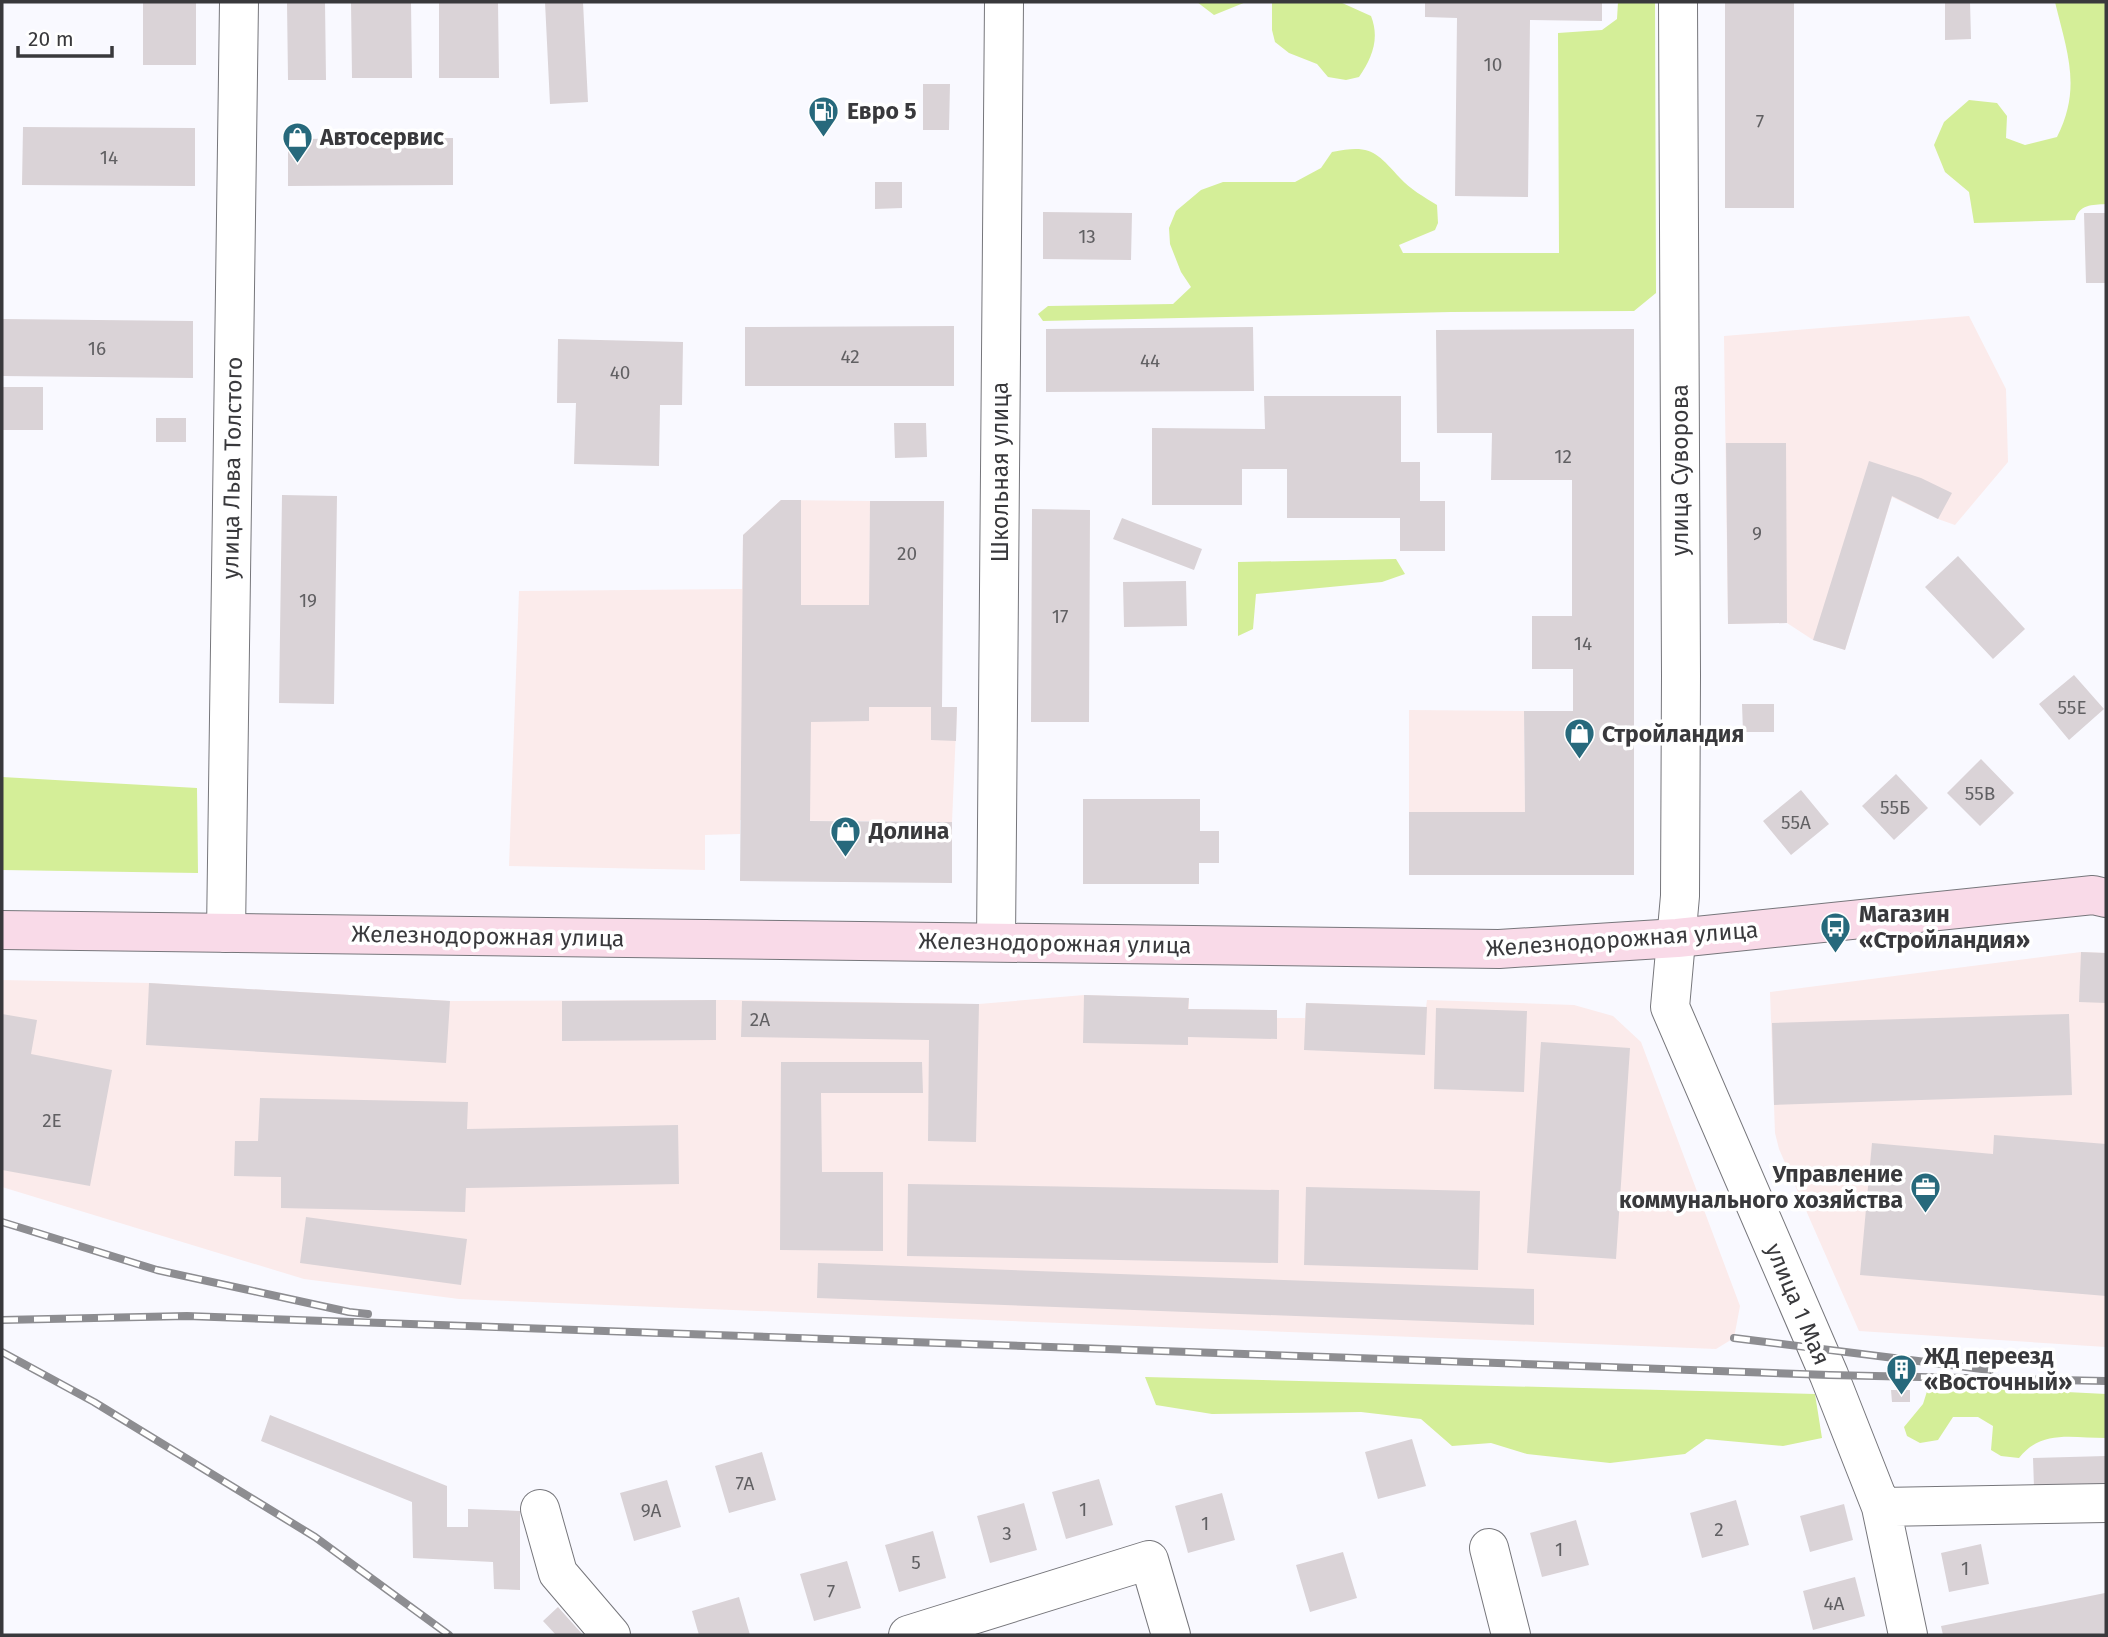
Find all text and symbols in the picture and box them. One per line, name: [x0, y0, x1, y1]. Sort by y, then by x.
scale bar: [18, 14, 112, 58]
text: 20 m: [28, 26, 74, 52]
house number: 10: [1484, 53, 1502, 76]
fuel station icon: Евро 5: [807, 94, 841, 138]
place label: Евро 5: [847, 97, 917, 125]
house number: 7: [1756, 110, 1764, 133]
shop icon: Автосервис: [280, 120, 314, 164]
place label: Автосервис: [319, 123, 444, 151]
house number: 14: [100, 146, 118, 169]
house number: 13: [1078, 225, 1096, 248]
house number: 16: [88, 337, 106, 360]
house number: 42: [840, 345, 860, 368]
house number: 44: [1140, 349, 1160, 372]
street label: улица Льва Толстого: [216, 356, 248, 580]
house number: 40: [610, 361, 630, 384]
street label: Школьная улица: [986, 382, 1014, 562]
street label: улица Суворова: [1666, 384, 1694, 556]
house number: 12: [1554, 445, 1572, 468]
house number: 9: [1752, 522, 1762, 545]
house number: 20: [897, 542, 917, 565]
house number: 19: [299, 589, 317, 612]
house number: 17: [1052, 605, 1068, 628]
house number: 14: [1574, 632, 1592, 655]
house number: 55Е: [2057, 696, 2087, 719]
shop icon: Стройландия: [1562, 717, 1596, 761]
place label: Стройландия: [1602, 720, 1744, 748]
house number: 55В: [1965, 782, 1995, 805]
house number: 55Б: [1880, 796, 1910, 819]
house number: 55А: [1781, 811, 1811, 834]
shop icon: Долина: [829, 814, 863, 858]
place label: Долина: [868, 817, 949, 845]
place label: Магазин «Стройландия»: [1859, 900, 2030, 954]
bus stop icon: Магазин «Стройландия»: [1819, 910, 1853, 954]
street label: Железнодорожная улица: [1485, 916, 1759, 962]
street label: Железнодорожная улица: [351, 920, 625, 952]
street label: Железнодорожная улица: [918, 927, 1192, 959]
house number: 2А: [750, 1008, 770, 1031]
house number: 2Е: [42, 1109, 62, 1132]
place label: Управление коммунального хозяйства: [1619, 1160, 1903, 1214]
office icon: Управление коммунального хозяйства: [1909, 1170, 1943, 1214]
street label: улица 1 Мая: [1760, 1239, 1836, 1369]
place label: ЖД переезд «Восточный»: [1923, 1342, 2072, 1396]
building icon: ЖД переезд «Восточный»: [1884, 1352, 1918, 1396]
house number: 7А: [736, 1472, 754, 1495]
house number: 1: [1079, 1498, 1087, 1521]
house number: 9А: [641, 1499, 661, 1522]
house number: 1: [1201, 1512, 1209, 1535]
house number: 2: [1714, 1518, 1724, 1541]
house number: 3: [1002, 1522, 1012, 1545]
house number: 1: [1555, 1538, 1563, 1561]
house number: 5: [911, 1551, 921, 1574]
house number: 1: [1961, 1557, 1969, 1580]
house number: 7: [827, 1580, 835, 1603]
house number: 4А: [1824, 1592, 1845, 1615]

